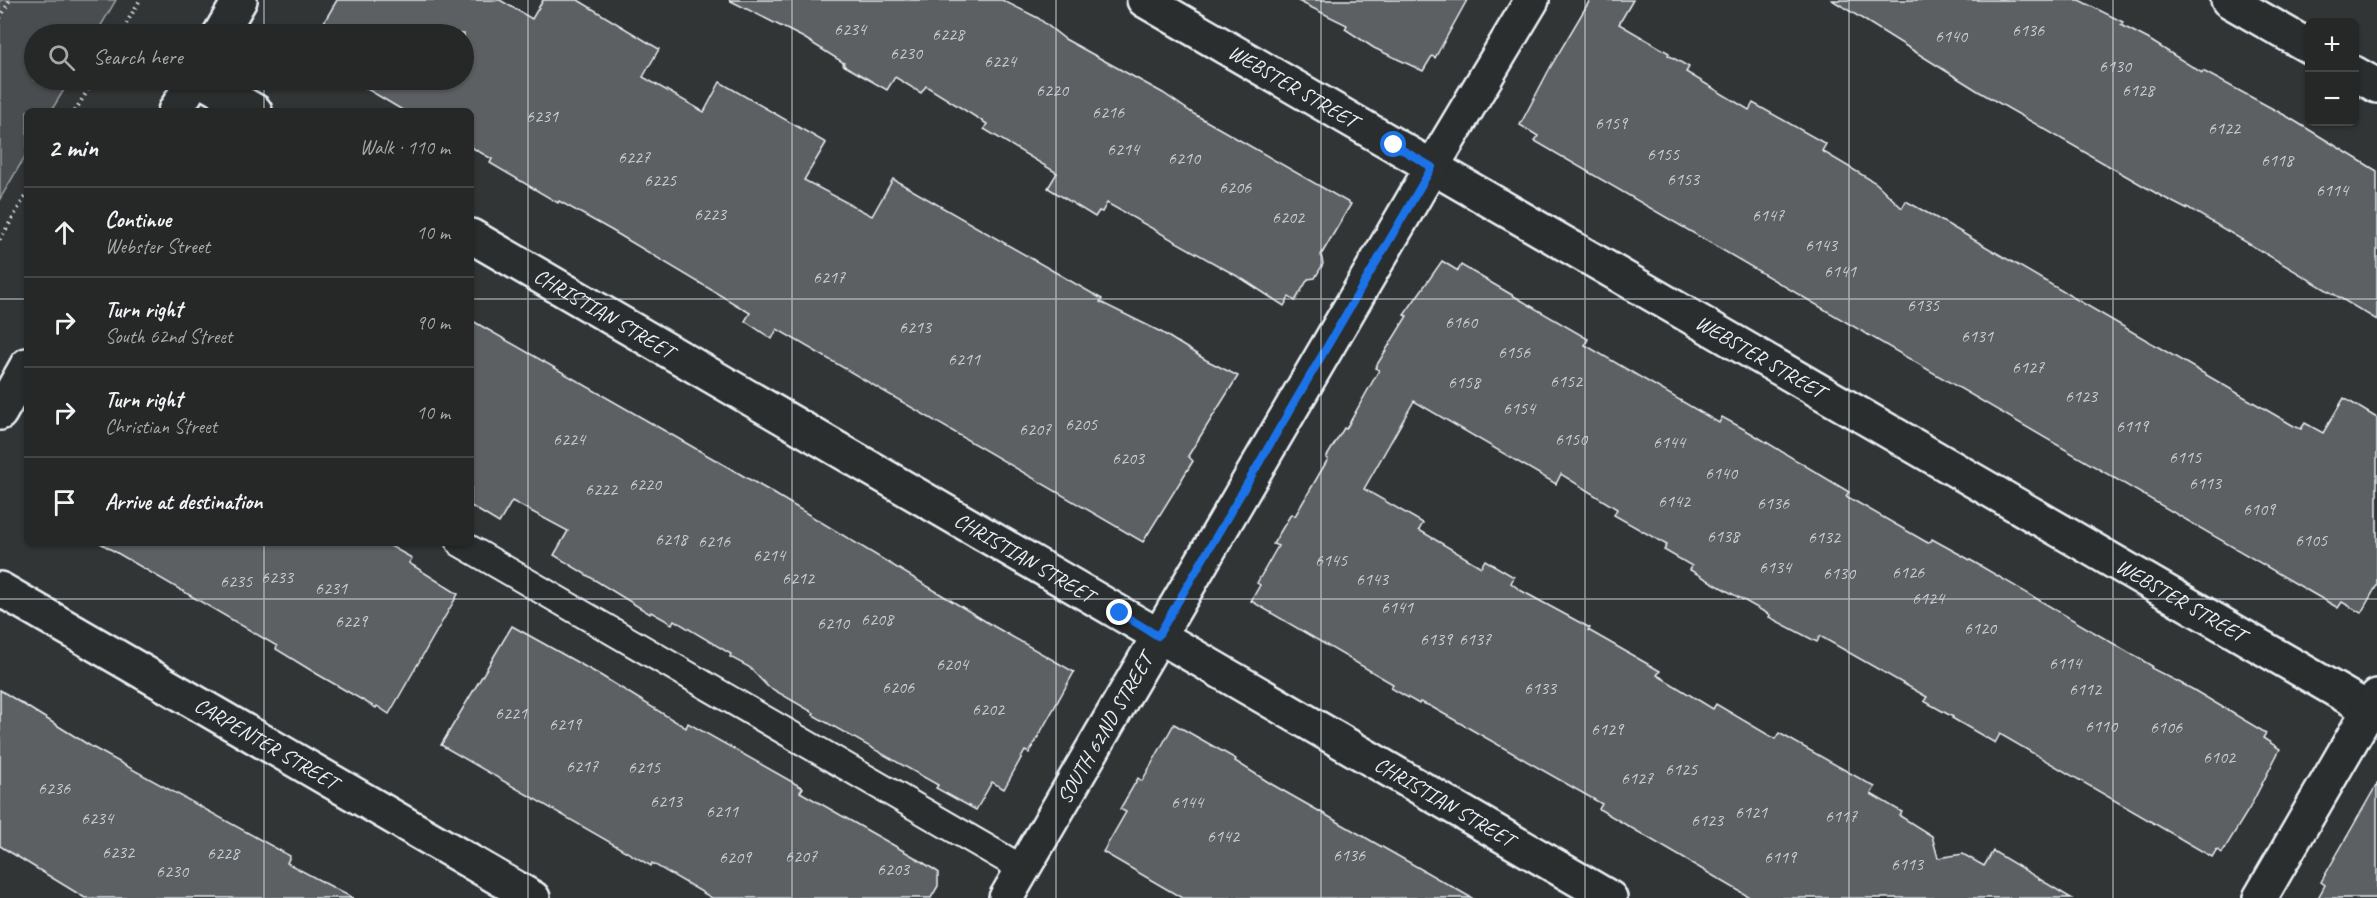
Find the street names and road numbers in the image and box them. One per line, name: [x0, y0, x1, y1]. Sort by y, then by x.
street label: WEBSTER STREET: [1224, 39, 1367, 136]
street label: CHRISTIAN STREET: [530, 263, 683, 366]
street label: WEBSTER STREET: [1691, 309, 1834, 407]
street label: CHRISTIAN STREET: [950, 507, 1103, 611]
street label: WEBSTER STREET: [2112, 553, 2255, 651]
street label: SOUTH 62ND STREET: [1051, 645, 1161, 808]
street label: CARPENTER STREET: [190, 692, 347, 797]
street label: CHRISTIAN STREET: [1370, 751, 1523, 855]

